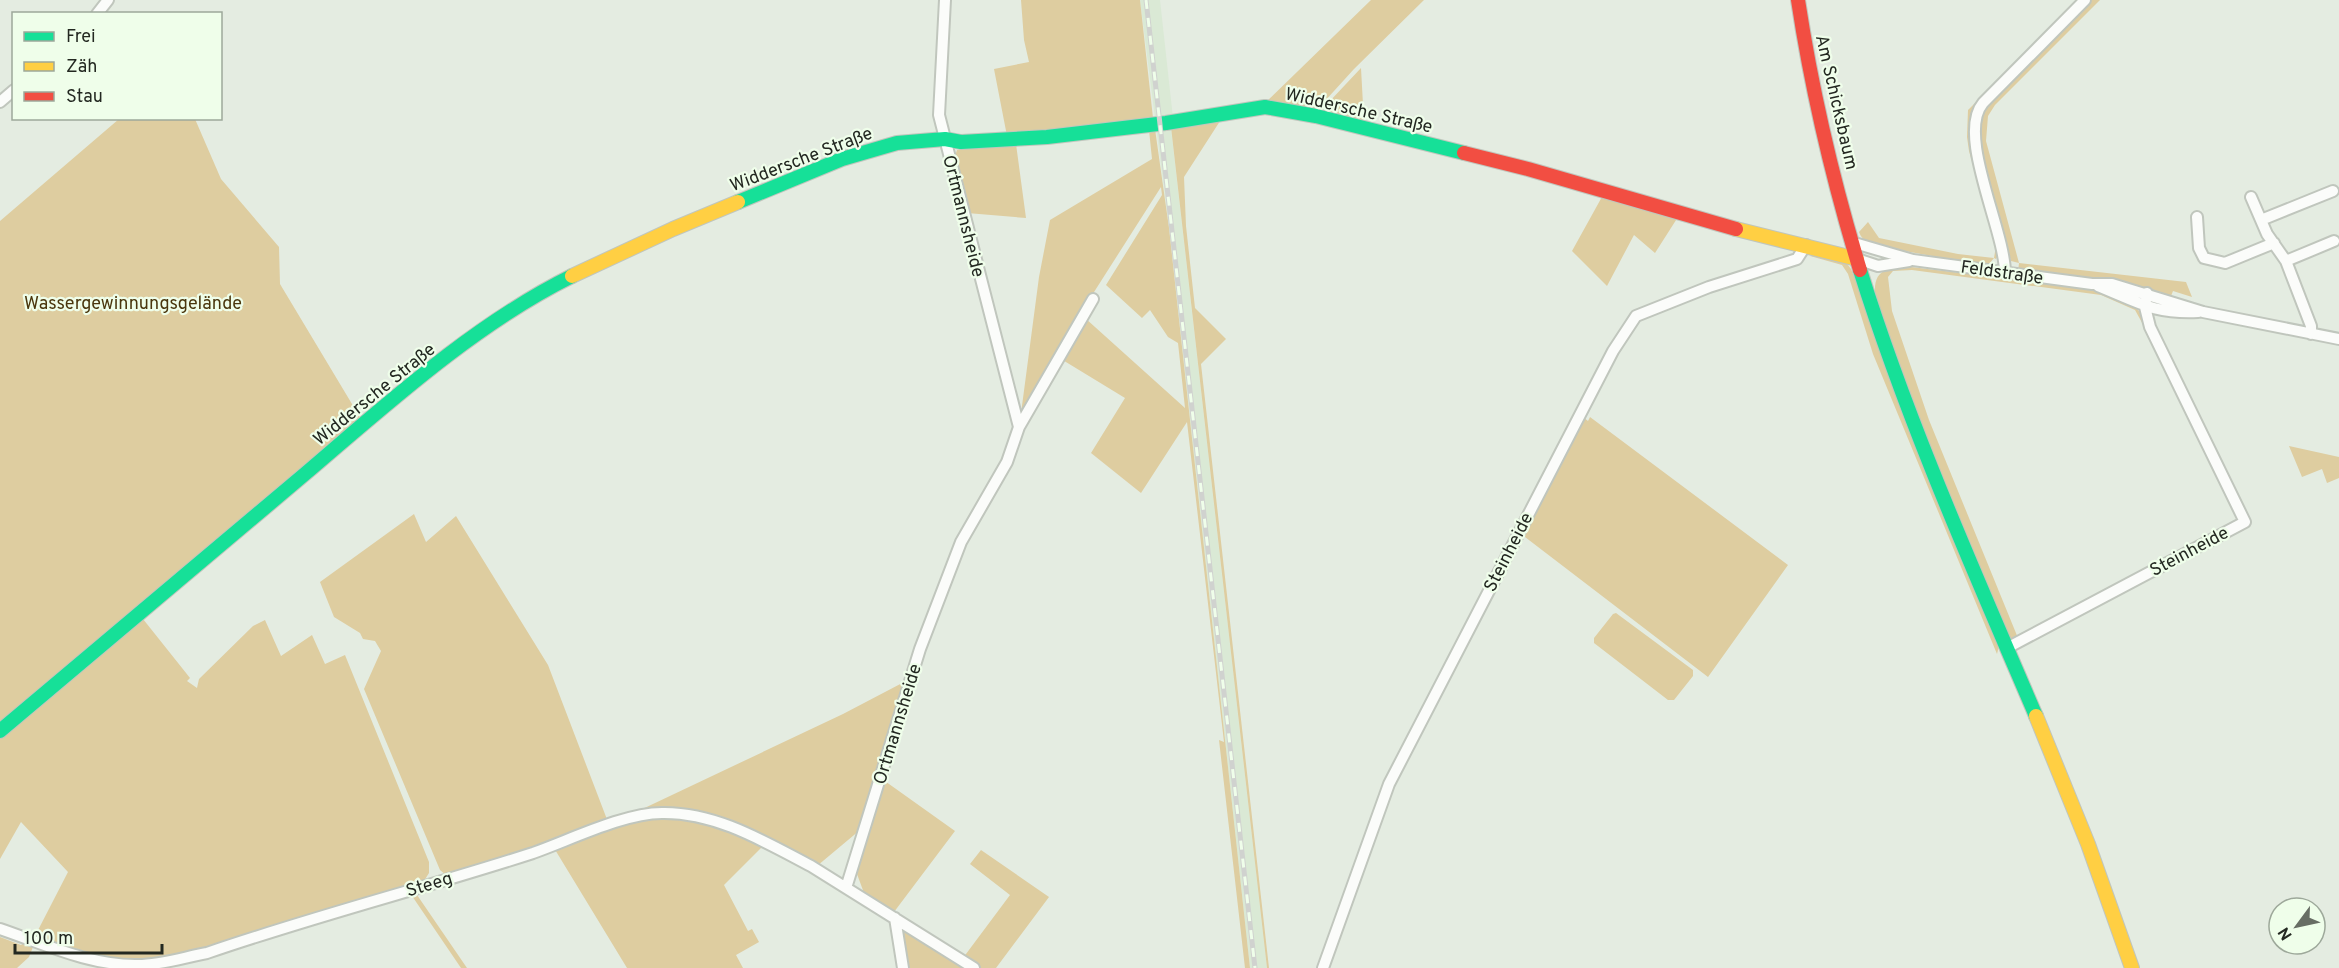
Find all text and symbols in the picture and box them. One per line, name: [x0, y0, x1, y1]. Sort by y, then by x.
legend: [12, 12, 222, 120]
text: Frei: [66, 26, 96, 49]
street label: Am Schicksbaum: [1809, 33, 1862, 172]
text: Zäh: [66, 56, 97, 79]
street label: Widdersche Straße: [1283, 83, 1435, 140]
text: Stau: [66, 86, 103, 109]
street label: Widdersche Straße: [727, 123, 876, 198]
street label: Ortmannsheide: [936, 153, 989, 280]
street label: Feldstraße: [1959, 256, 2045, 291]
park label: Wassergewinnungsgelände: [24, 293, 242, 316]
street label: Widdersche Straße: [309, 339, 441, 451]
street label: Steinheide: [1480, 509, 1539, 596]
street label: Steinheide: [2146, 522, 2233, 583]
street label: Ortmannsheide: [869, 661, 928, 788]
street label: Steeg: [403, 868, 455, 903]
north arrow: [2267, 896, 2327, 956]
scale bar: [15, 917, 162, 955]
text: N: [2275, 923, 2298, 943]
text: 100 m: [24, 928, 73, 951]

